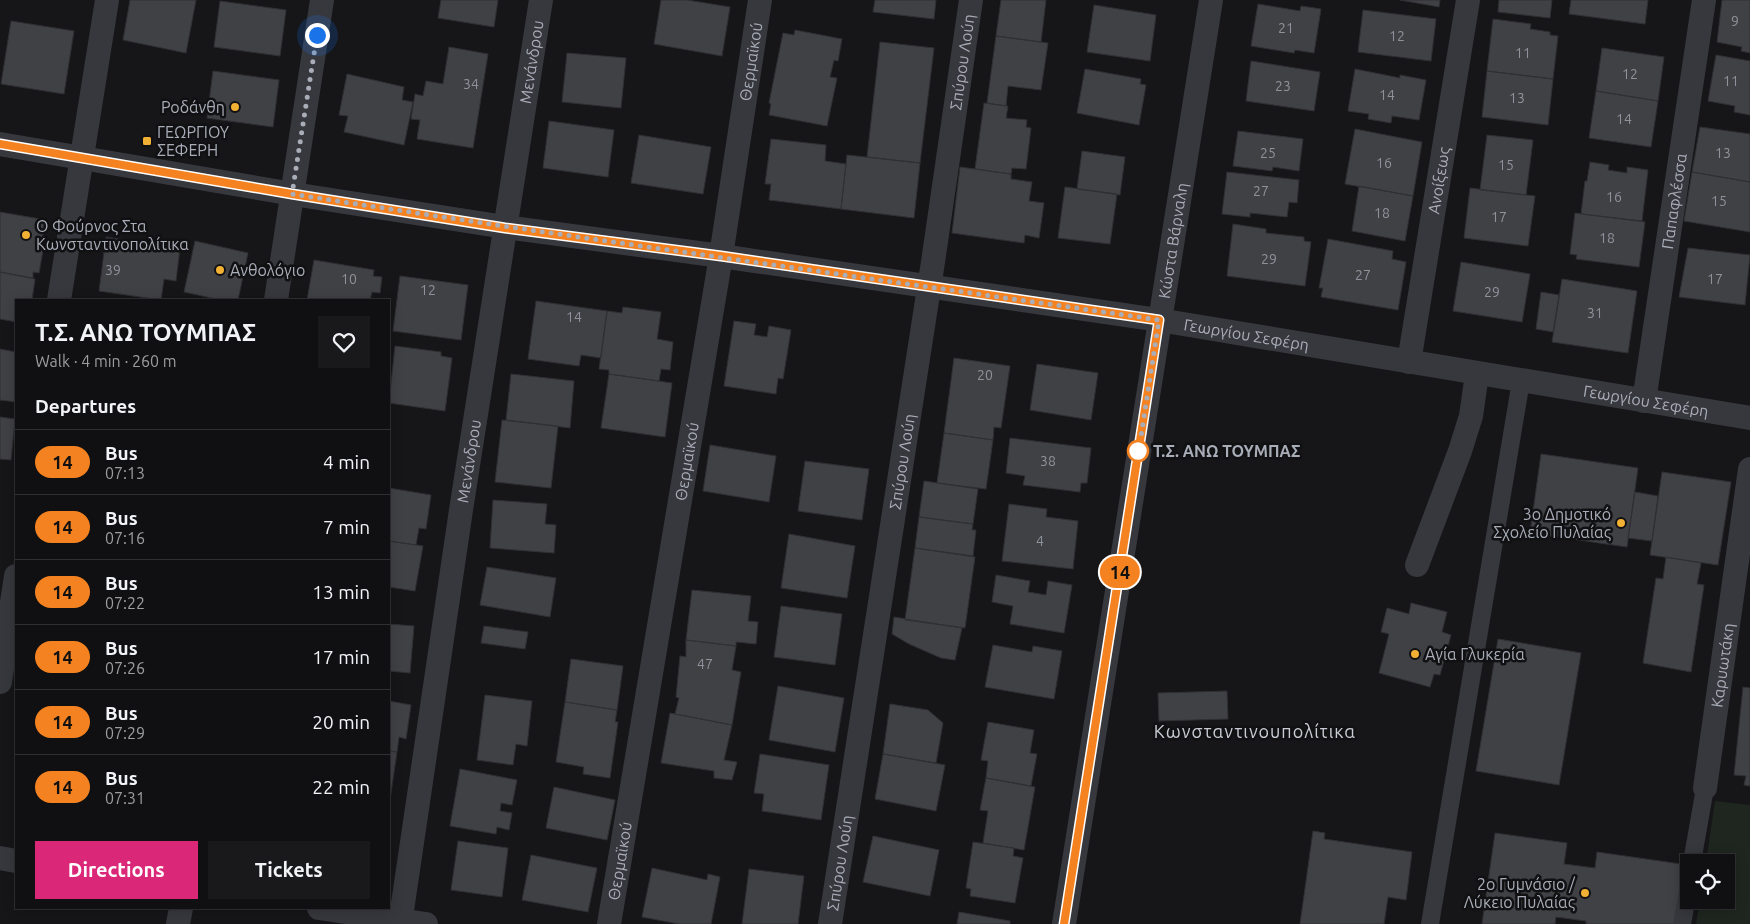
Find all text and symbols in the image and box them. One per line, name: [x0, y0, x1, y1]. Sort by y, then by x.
street label: Σπύρου Λούη: [946, 13, 978, 111]
house number: 9: [1731, 13, 1739, 29]
street label: Μενάνδρου: [516, 19, 547, 105]
house number: 21: [1278, 20, 1294, 36]
street label: Θερμαϊκού: [736, 21, 765, 102]
your location: [305, 23, 330, 48]
house number: 12: [1389, 28, 1405, 44]
house number: 11: [1515, 45, 1531, 61]
house number: 12: [1622, 66, 1638, 82]
house number: 11: [1723, 73, 1739, 89]
house number: 34: [463, 76, 479, 92]
house number: 23: [1275, 78, 1291, 94]
house number: 14: [1379, 87, 1395, 103]
house number: 13: [1509, 90, 1525, 106]
place label: Ροδάνθη: [161, 98, 225, 116]
marker: Ροδάνθη: [229, 101, 241, 113]
house number: 14: [1616, 111, 1632, 127]
place label: ΓΕΩΡΓΙΟΥ ΣΕΦΕΡΗ: [157, 123, 230, 159]
marker: ΓΕΩΡΓΙΟΥ ΣΕΦΕΡΗ: [141, 135, 153, 147]
house number: 25: [1260, 145, 1276, 161]
house number: 13: [1715, 145, 1731, 161]
street label: Ανοίξεως: [1424, 146, 1454, 215]
street label: Παπαφλέσσα: [1658, 152, 1690, 250]
house number: 16: [1376, 155, 1392, 171]
house number: 15: [1498, 157, 1514, 173]
street label: Κώστα Βάρναλη: [1155, 181, 1191, 300]
house number: 27: [1253, 183, 1269, 199]
house number: 16: [1606, 189, 1622, 205]
house number: 15: [1711, 193, 1727, 209]
house number: 18: [1374, 205, 1390, 221]
house number: 17: [1491, 209, 1507, 225]
place label: Ο Φούρνος Στα Κωνσταντινοπολίτικα: [36, 217, 189, 253]
marker: Ο Φούρνος Στα Κωνσταντινοπολίτικα: [20, 229, 32, 241]
house number: 18: [1599, 230, 1615, 246]
house number: 29: [1261, 251, 1277, 267]
place label: Ανθολόγιο: [230, 261, 305, 279]
house number: 39: [105, 262, 121, 278]
marker: Ανθολόγιο: [214, 264, 226, 276]
house number: 27: [1355, 267, 1371, 283]
house number: 10: [341, 271, 357, 287]
house number: 17: [1707, 271, 1723, 287]
house number: 12: [420, 282, 436, 298]
house number: 29: [1484, 284, 1500, 300]
house number: 31: [1587, 305, 1603, 321]
house number: 14: [566, 309, 582, 325]
street label: Γεωργίου Σεφέρη: [1182, 315, 1310, 354]
button: heart: [318, 316, 370, 368]
text: Τ.Σ. ΑΝΩ ΤΟΥΜΠΑΣ: [35, 319, 256, 346]
text: Walk · 4 min · 260 m: [35, 352, 177, 370]
house number: 20: [977, 367, 993, 383]
street label: Γεωργίου Σεφέρη: [1582, 382, 1710, 420]
text: Departures: [35, 395, 136, 417]
street label: Σπύρου Λούη: [886, 412, 918, 511]
street label: Μενάνδρου: [453, 418, 484, 504]
street label: Θερμαϊκού: [671, 421, 702, 502]
marker: Τ.Σ. ΑΝΩ ΤΟΥΜΠΑΣ: [1127, 440, 1149, 462]
text: Bus: [105, 442, 138, 464]
place label: Τ.Σ. ΑΝΩ ΤΟΥΜΠΑΣ: [1153, 442, 1300, 460]
text: 4 min: [323, 451, 370, 473]
text: 14: [52, 452, 73, 472]
house number: 38: [1040, 453, 1056, 469]
text: 07:13: [105, 464, 145, 482]
place label: 3ο Δημοτικό Σχολείο Πυλαίας: [1493, 505, 1611, 542]
text: Bus: [105, 507, 138, 529]
text: 7 min: [323, 516, 370, 538]
text: 14: [52, 517, 73, 537]
marker: 3ο Δημοτικό Σχολείο Πυλαίας: [1615, 517, 1627, 529]
text: 07:16: [105, 529, 145, 547]
house number: 4: [1036, 533, 1044, 549]
line badge: 14: [1098, 556, 1142, 588]
text: 14: [1110, 562, 1130, 582]
text: Bus: [105, 572, 138, 594]
text: 13 min: [312, 581, 370, 603]
text: 14: [52, 582, 73, 602]
text: 07:22: [105, 594, 145, 612]
street label: Καρυωτάκη: [1707, 622, 1737, 709]
text: Bus: [105, 637, 138, 659]
place label: Αγία Γλυκερία: [1425, 645, 1525, 663]
text: 17 min: [312, 646, 370, 668]
text: 14: [52, 647, 73, 667]
marker: Αγία Γλυκερία: [1409, 648, 1421, 660]
house number: 47: [697, 656, 713, 672]
text: 07:26: [105, 659, 145, 677]
text: Bus: [105, 702, 138, 724]
text: 20 min: [312, 711, 370, 733]
text: 14: [52, 712, 73, 732]
district label: Κωνσταντινουπολίτικα: [1154, 721, 1356, 741]
text: 07:29: [105, 724, 145, 742]
text: Bus: [105, 767, 138, 789]
text: 22 min: [312, 776, 370, 798]
text: 14: [52, 777, 73, 797]
text: 07:31: [105, 789, 145, 807]
street label: Σπύρου Λούη: [823, 814, 856, 912]
street label: Θερμαϊκού: [604, 820, 635, 901]
button: Directions: [35, 841, 198, 899]
button: Tickets: [208, 841, 370, 899]
map controls: [1680, 854, 1735, 909]
button: locate: [1680, 854, 1735, 909]
place label: 2o Γυμνάσιο / Λύκειο Πυλαίας: [1464, 875, 1576, 912]
marker: 2o Γυμνάσιο / Λύκειο Πυλαίας: [1579, 887, 1591, 899]

